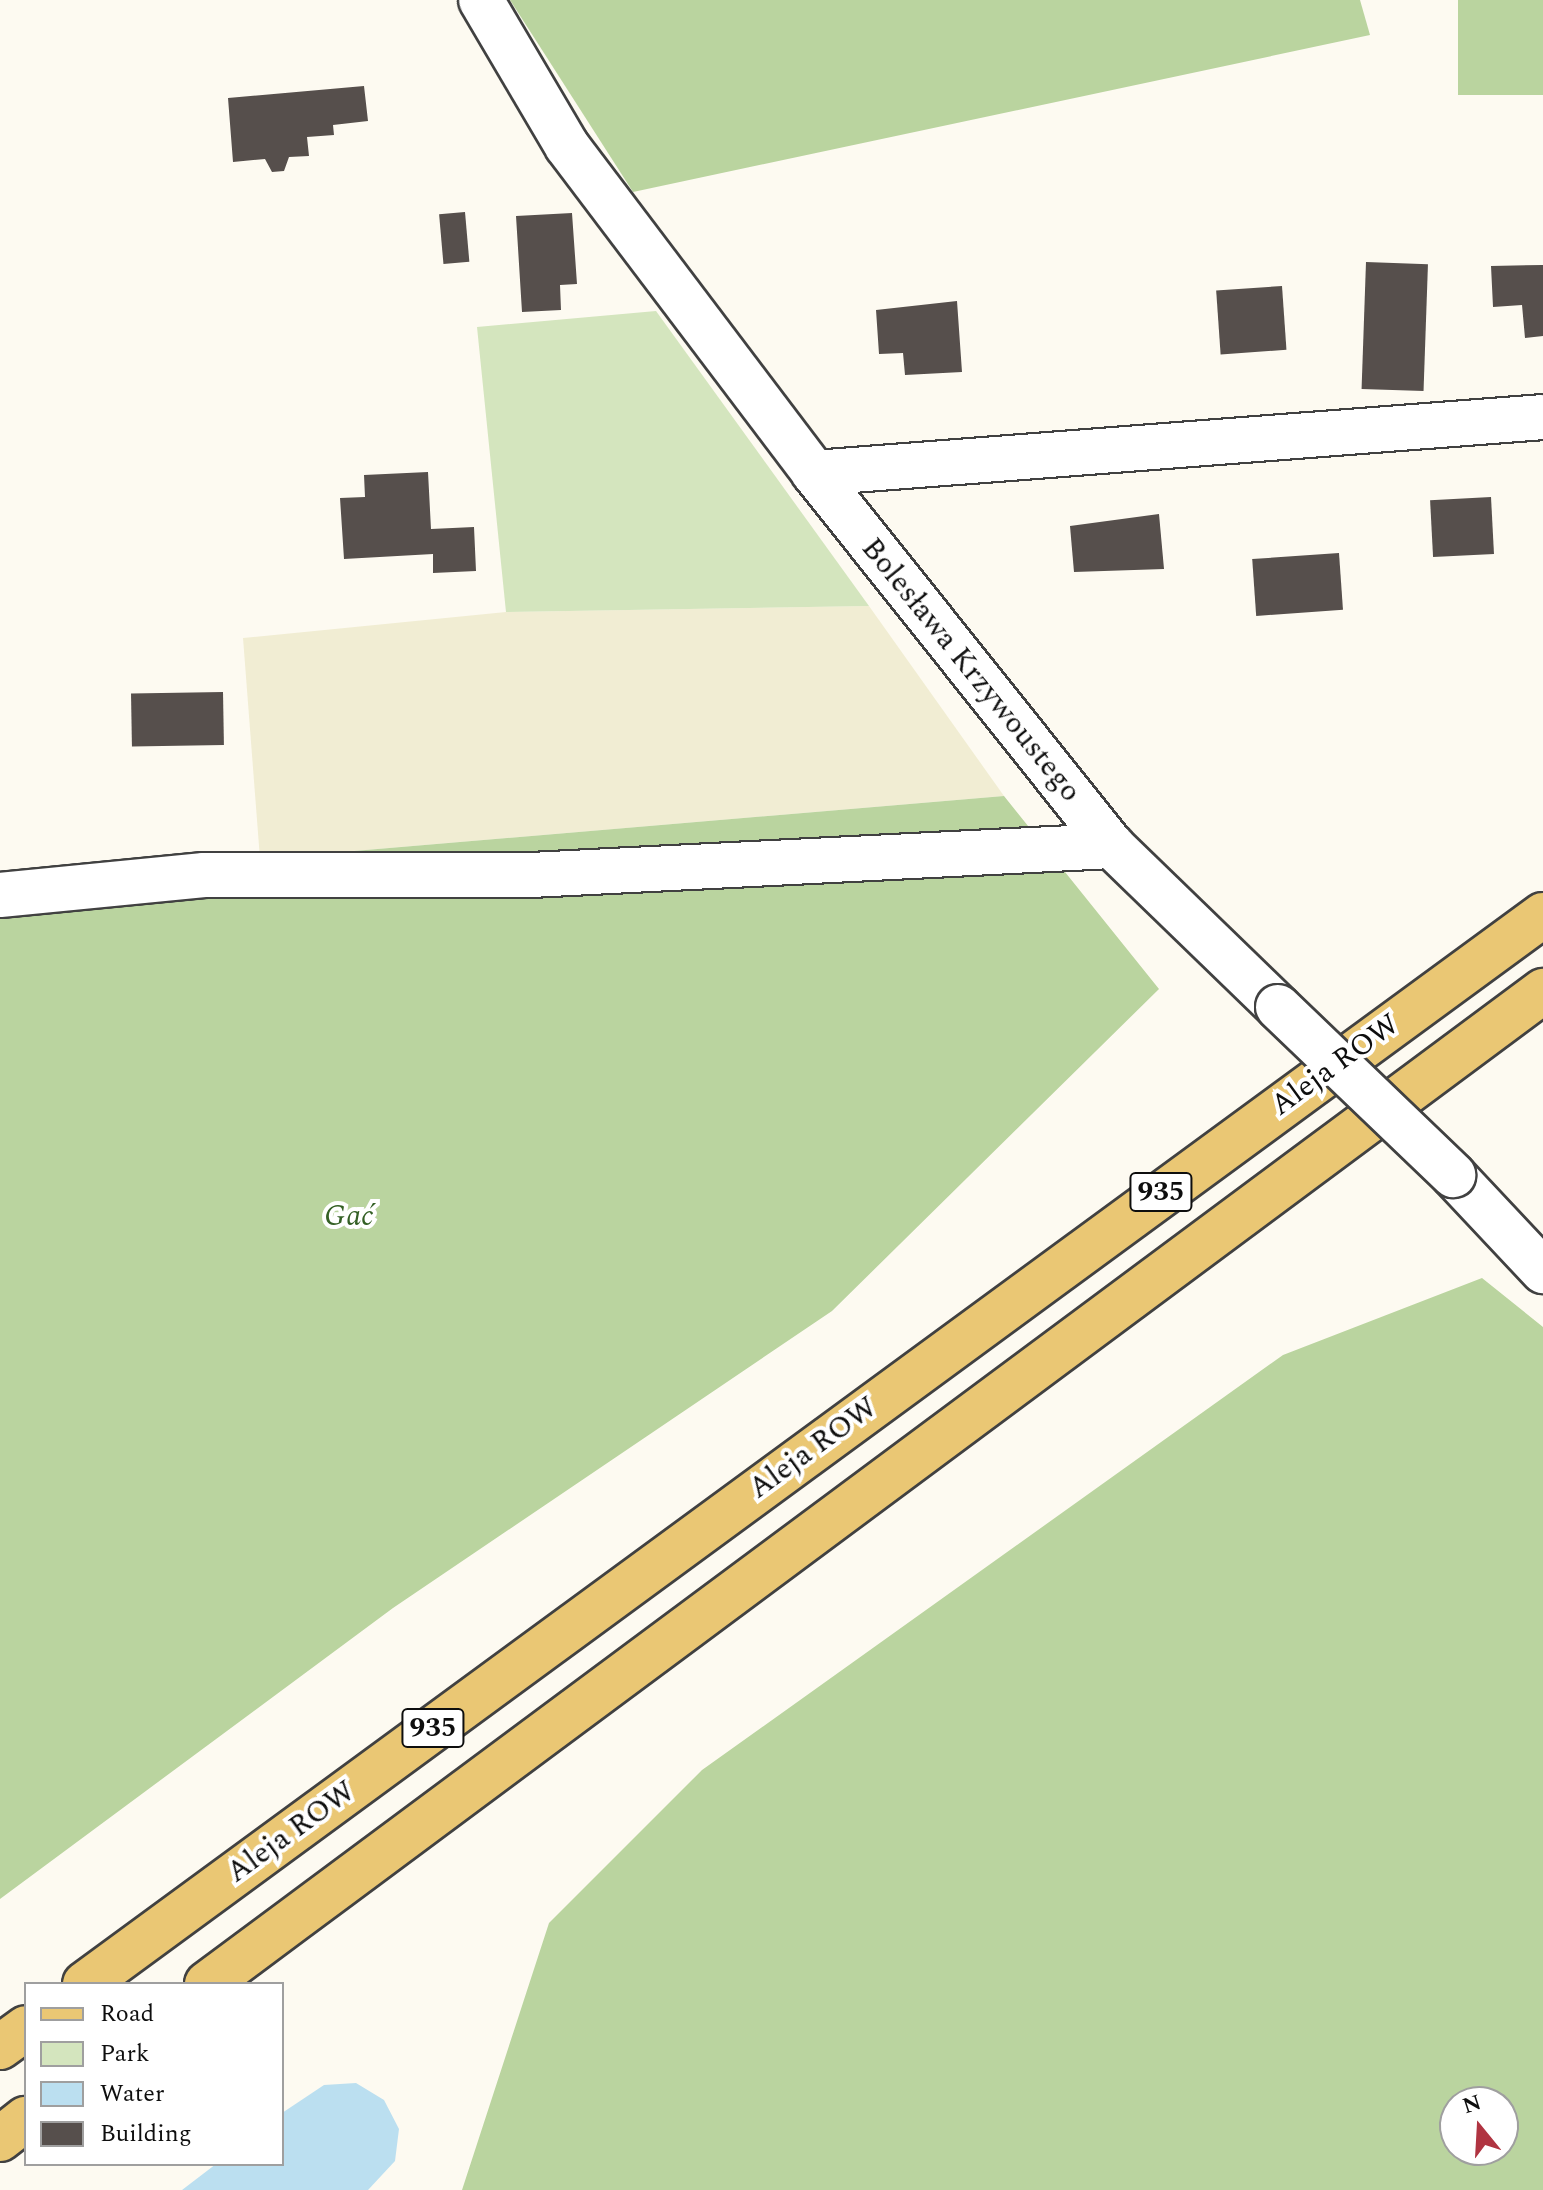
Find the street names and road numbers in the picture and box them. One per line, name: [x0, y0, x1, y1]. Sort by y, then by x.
street label: Bolesława Krzywoustego: [854, 531, 1088, 809]
street label: Aleja ROW: [1264, 1006, 1406, 1124]
road number: 935: [1129, 1168, 1193, 1216]
street label: Aleja ROW: [742, 1389, 884, 1507]
road number: 935: [401, 1704, 465, 1752]
street label: Aleja ROW: [220, 1773, 362, 1891]

